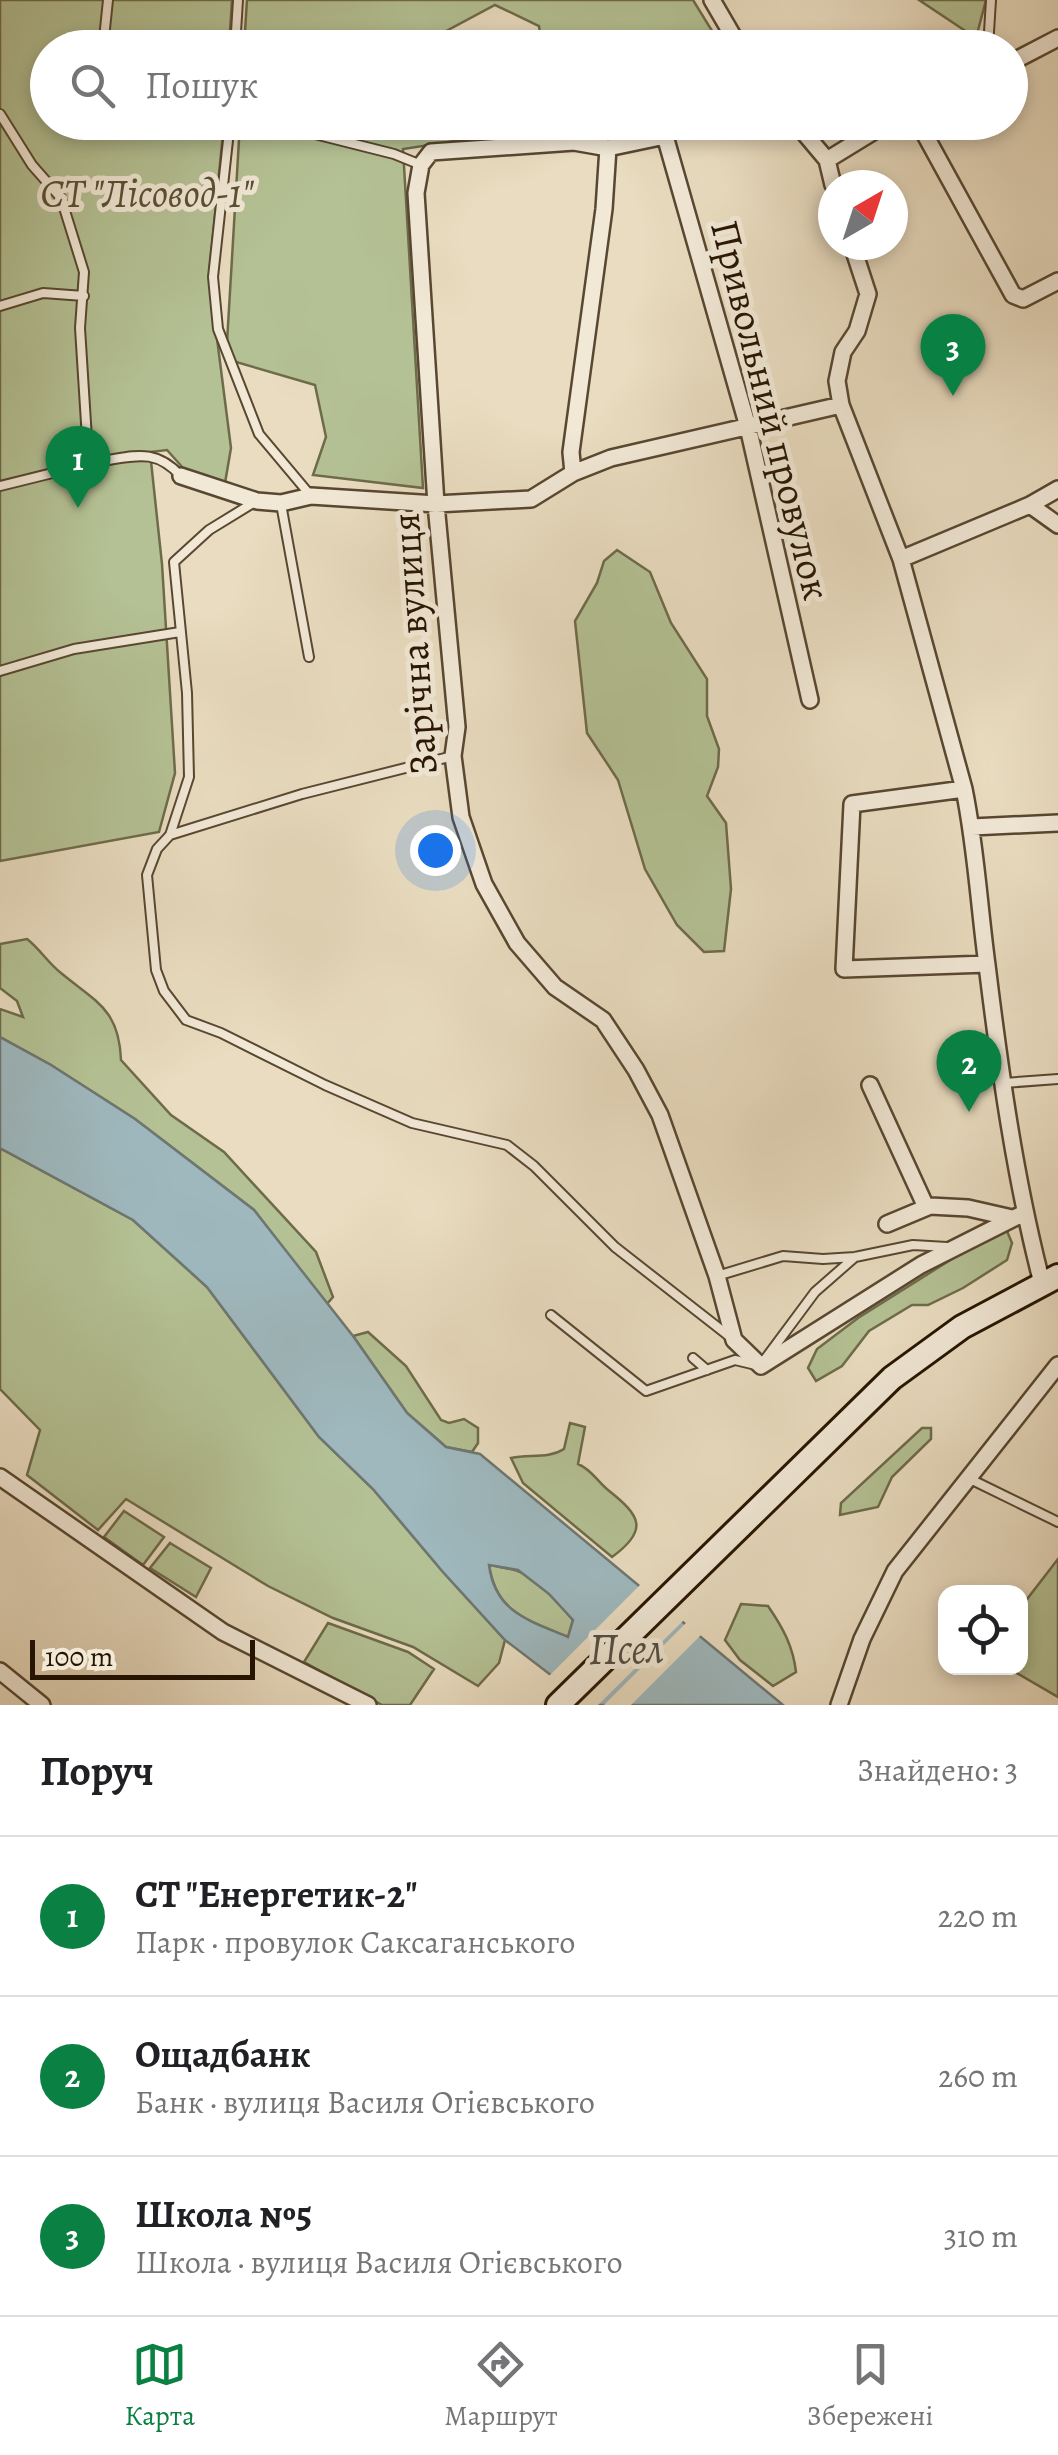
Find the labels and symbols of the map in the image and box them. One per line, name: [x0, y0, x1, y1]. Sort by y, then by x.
park label: СТ "Лісовод-1": [40, 166, 255, 221]
north arrow: [818, 170, 908, 260]
street label: Привольний провулок: [697, 214, 845, 606]
pin: 3: [920, 314, 986, 396]
pin: 1: [46, 426, 110, 508]
street label: Зарічна вулиця: [377, 511, 451, 777]
your location: [410, 825, 461, 876]
pin: 2: [936, 1030, 1002, 1112]
water label: Псел: [589, 1620, 664, 1677]
scale bar: [30, 1635, 255, 1680]

